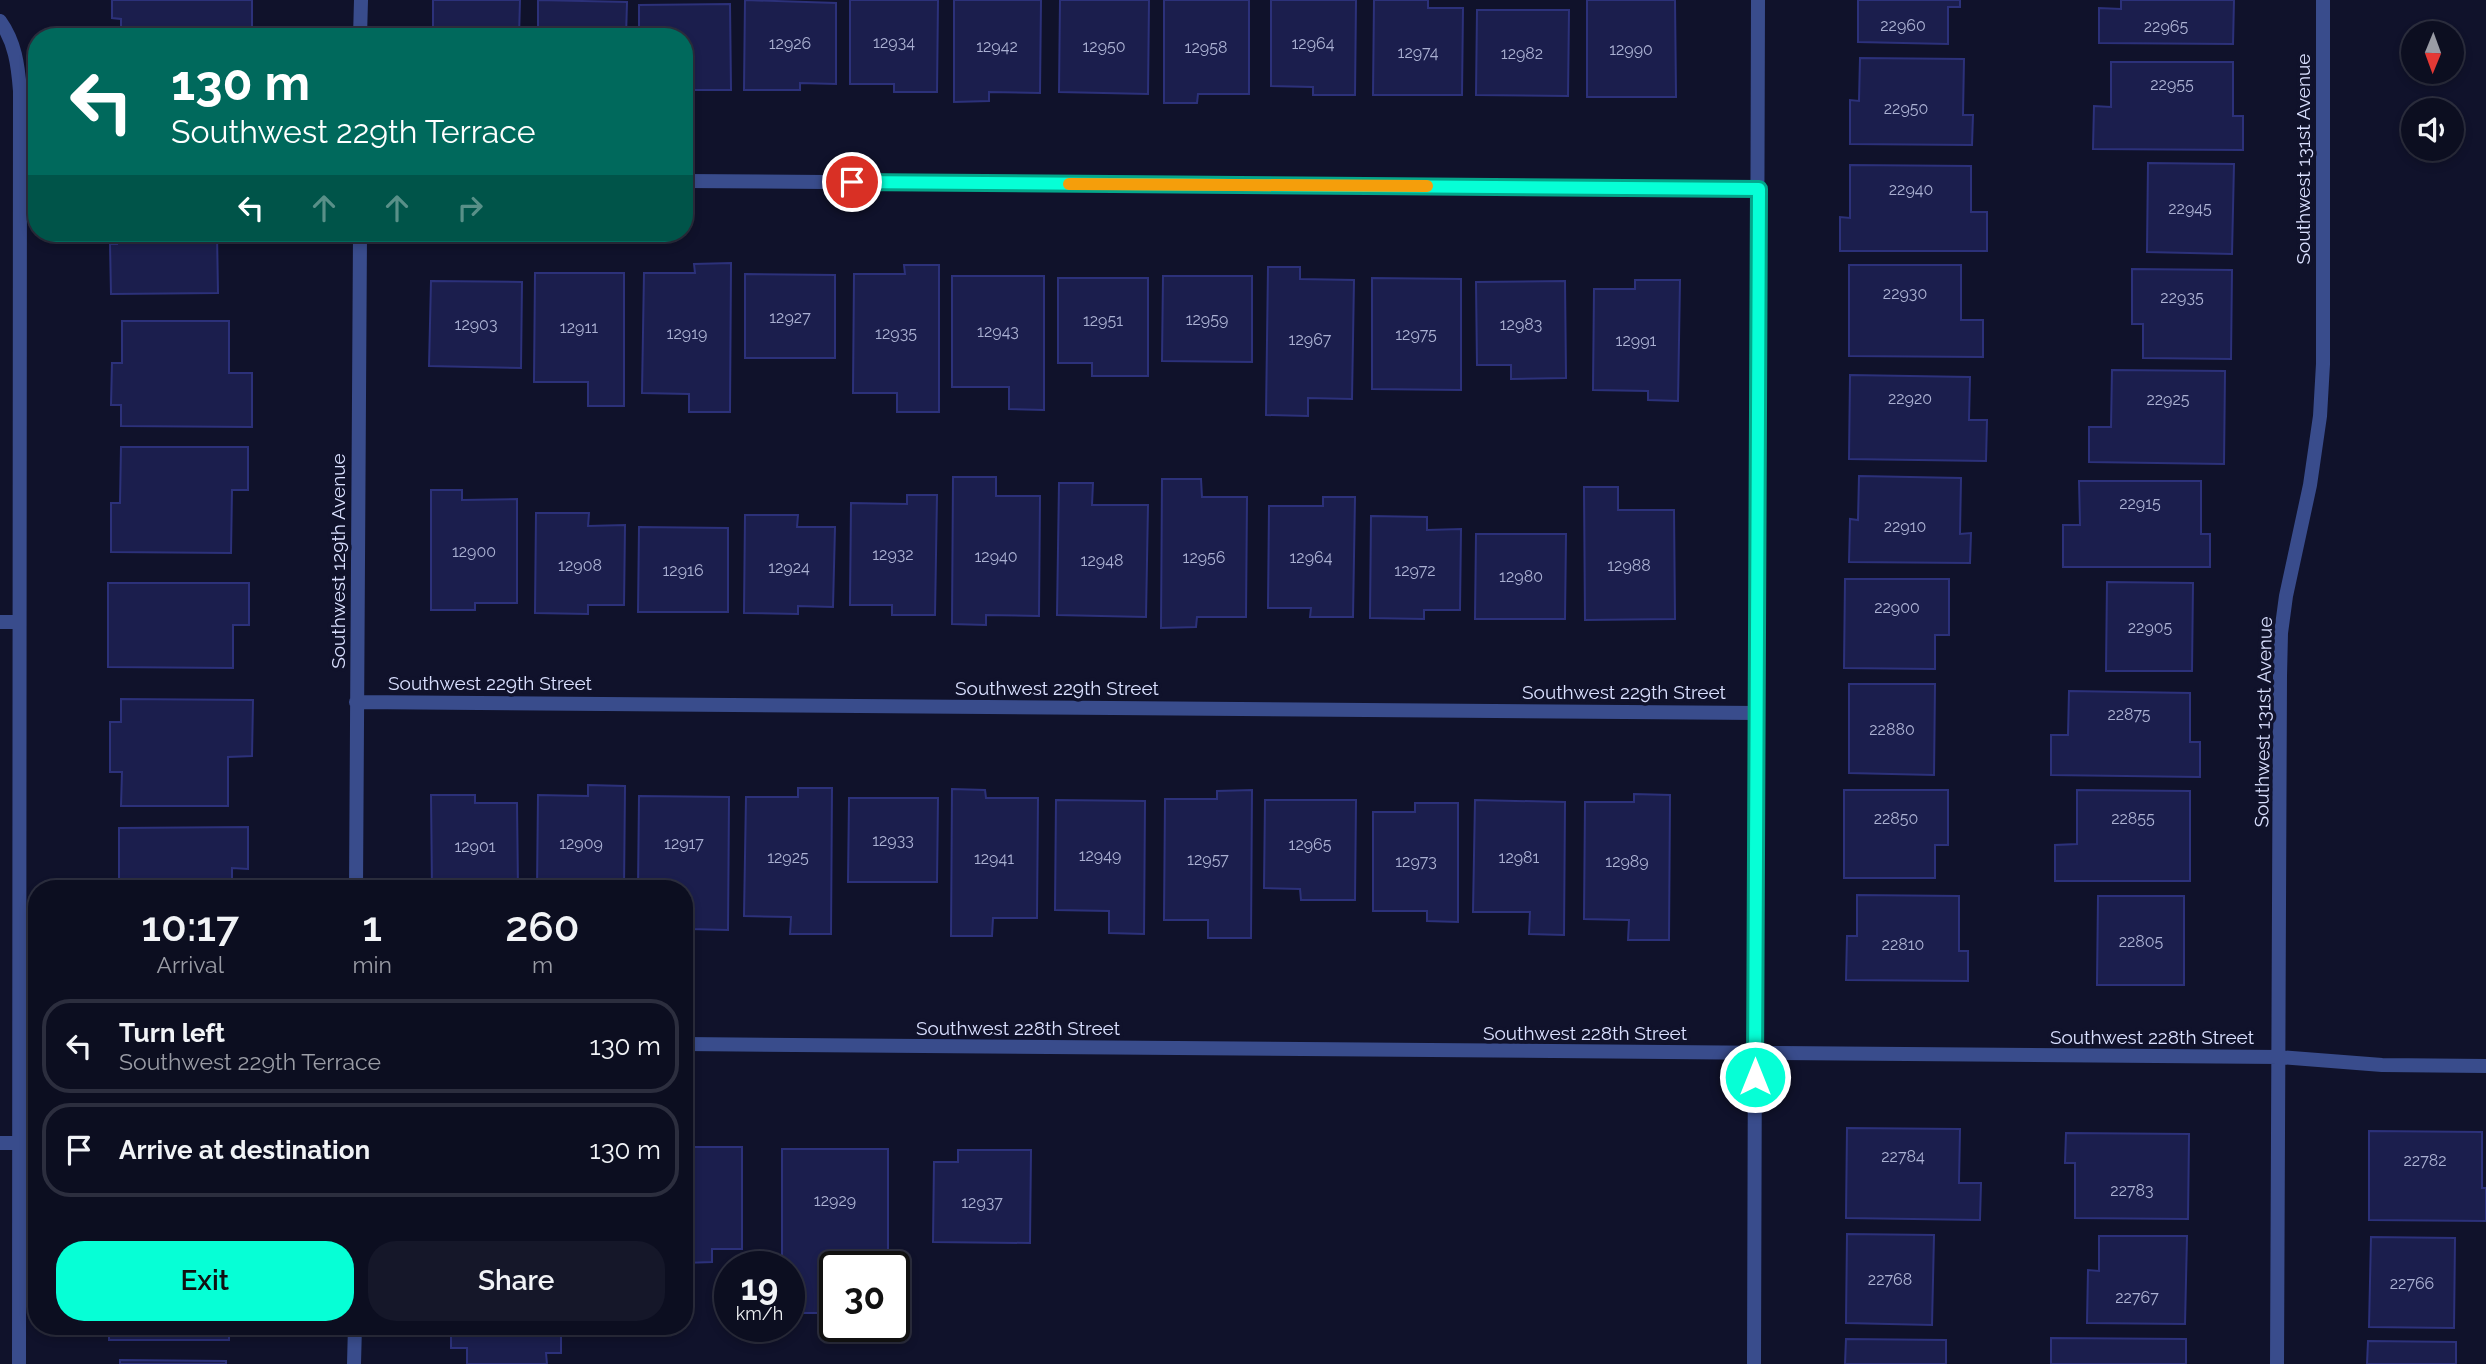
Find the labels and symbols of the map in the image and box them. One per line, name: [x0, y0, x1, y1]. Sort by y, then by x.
house number: 22960: [1880, 16, 1926, 35]
house number: 22965: [2144, 17, 2188, 36]
north arrow: [2401, 21, 2464, 84]
house number: 12934: [873, 33, 915, 52]
house number: 12926: [769, 34, 811, 53]
house number: 12964: [1292, 34, 1335, 53]
house number: 12942: [976, 37, 1018, 56]
house number: 12950: [1082, 37, 1126, 56]
house number: 12958: [1185, 38, 1227, 57]
house number: 12990: [1609, 40, 1653, 59]
house number: 12974: [1398, 43, 1439, 62]
house number: 12982: [1501, 44, 1543, 63]
street label: Southwest 131st Avenue: [2292, 54, 2314, 264]
house number: 22955: [2150, 75, 2194, 94]
house number: 22950: [1884, 99, 1928, 118]
pin: [822, 152, 882, 212]
house number: 22940: [1889, 180, 1933, 199]
house number: 22945: [2168, 199, 2212, 218]
house number: 22930: [1883, 284, 1927, 303]
house number: 22935: [2160, 288, 2204, 307]
house number: 12927: [769, 308, 811, 327]
house number: 12959: [1186, 310, 1228, 329]
house number: 12951: [1083, 311, 1123, 330]
house number: 12903: [455, 315, 497, 334]
house number: 12983: [1500, 315, 1542, 334]
house number: 12911: [560, 318, 598, 337]
house number: 12943: [977, 322, 1019, 341]
house number: 12919: [667, 324, 707, 343]
house number: 12935: [875, 324, 917, 343]
house number: 12975: [1395, 325, 1437, 344]
house number: 12967: [1289, 330, 1332, 349]
house number: 12991: [1616, 331, 1657, 350]
house number: 22920: [1888, 389, 1932, 408]
house number: 22925: [2146, 390, 2190, 409]
street label: Southwest 129th Avenue: [327, 453, 349, 669]
house number: 22915: [2119, 494, 2161, 513]
house number: 22910: [1884, 517, 1926, 536]
house number: 12900: [452, 542, 496, 561]
house number: 12932: [872, 545, 914, 564]
house number: 12940: [974, 547, 1018, 566]
house number: 12956: [1183, 548, 1225, 567]
house number: 12964: [1290, 548, 1333, 567]
house number: 12948: [1081, 551, 1123, 570]
house number: 12908: [558, 556, 602, 575]
house number: 12988: [1607, 556, 1651, 575]
house number: 12924: [768, 558, 810, 577]
house number: 12916: [662, 561, 704, 580]
house number: 12972: [1394, 561, 1436, 580]
house number: 12980: [1499, 567, 1543, 586]
house number: 22900: [1874, 598, 1920, 617]
street label: Southwest 131st Avenue: [2250, 616, 2276, 828]
house number: 22905: [2128, 618, 2173, 637]
street label: Southwest 229th Street: [388, 672, 593, 694]
street label: Southwest 229th Street: [955, 677, 1160, 699]
street label: Southwest 229th Street: [1522, 681, 1727, 703]
house number: 22875: [2107, 705, 2151, 724]
house number: 22880: [1869, 720, 1915, 739]
house number: 22850: [1874, 809, 1918, 828]
house number: 22855: [2111, 809, 2155, 828]
house number: 12933: [872, 831, 914, 850]
house number: 12909: [559, 834, 603, 853]
house number: 12917: [664, 834, 704, 853]
house number: 12965: [1289, 835, 1332, 854]
house number: 12901: [454, 837, 496, 856]
house number: 12949: [1079, 846, 1121, 865]
house number: 12925: [767, 848, 809, 867]
house number: 12981: [1499, 848, 1540, 867]
house number: 12941: [974, 849, 1014, 868]
house number: 12957: [1187, 850, 1229, 869]
house number: 12973: [1395, 852, 1437, 871]
house number: 12989: [1605, 852, 1649, 871]
house number: 22805: [2119, 932, 2164, 951]
house number: 22810: [1882, 935, 1924, 954]
street label: Southwest 228th Street: [916, 1017, 1121, 1039]
street label: Southwest 228th Street: [1483, 1022, 1688, 1044]
street label: Southwest 228th Street: [2050, 1026, 2255, 1048]
position arrow: [1718, 1040, 1792, 1114]
house number: 22784: [1881, 1147, 1925, 1166]
house number: 22782: [2403, 1151, 2447, 1170]
house number: 22783: [2110, 1181, 2154, 1200]
house number: 12929: [814, 1191, 856, 1210]
house number: 12937: [961, 1193, 1003, 1212]
speed limit sign: 30: [819, 1251, 910, 1342]
house number: 22768: [1868, 1270, 1912, 1289]
house number: 22766: [2390, 1274, 2434, 1293]
house number: 22767: [2115, 1288, 2159, 1307]

